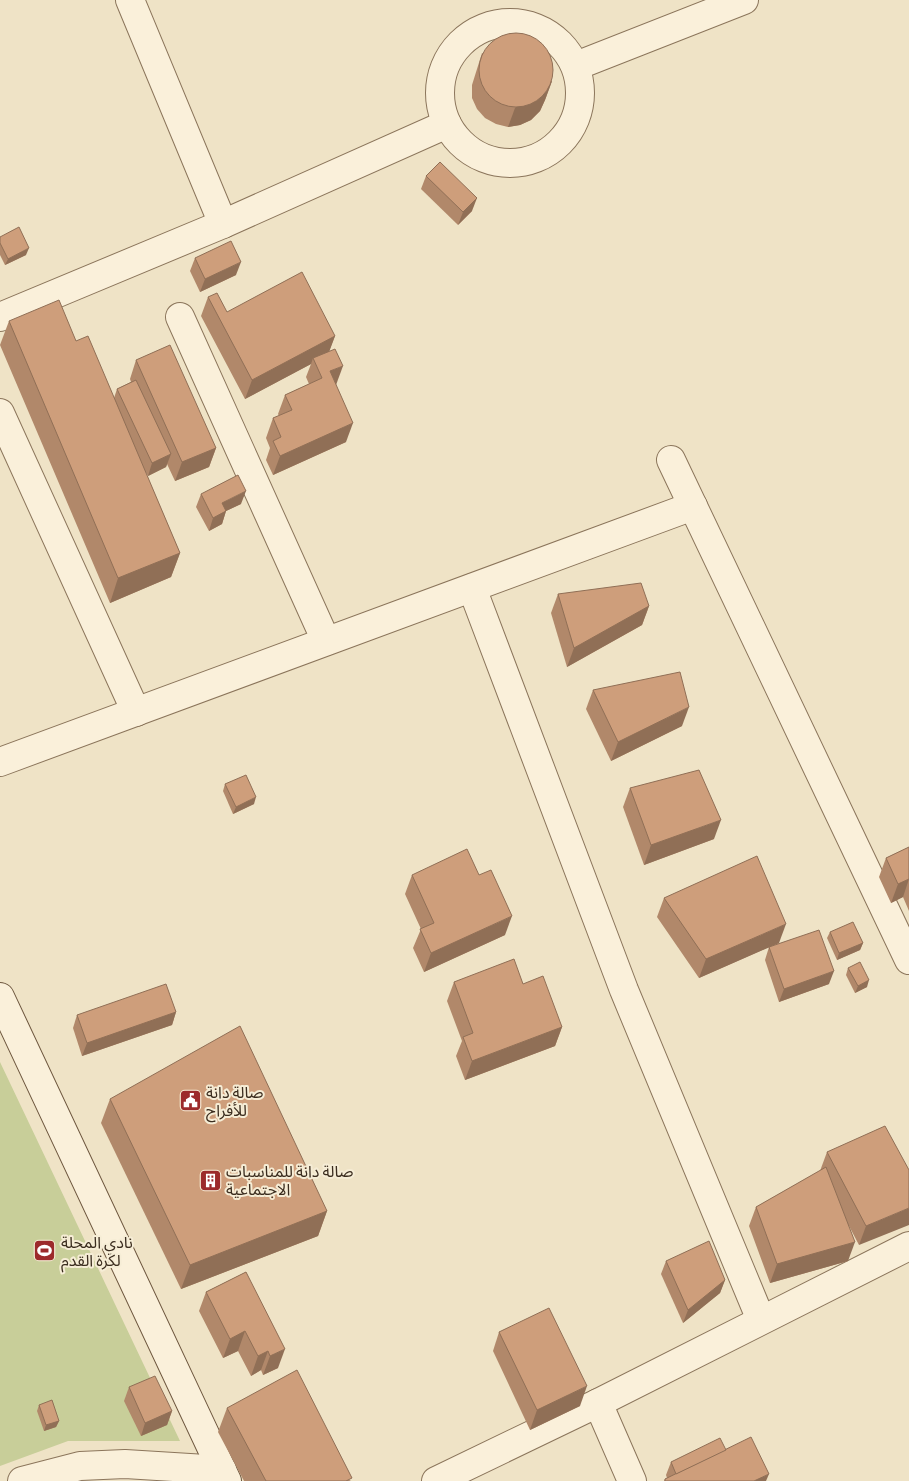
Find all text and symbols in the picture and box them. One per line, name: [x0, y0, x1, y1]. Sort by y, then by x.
place label: صالة دانة للأفراح: [206, 1084, 264, 1123]
public building icon: صالة دانة للأفراح: [178, 1089, 202, 1113]
place label: صالة دانة للمناسبات الاجتماعية: [226, 1163, 354, 1198]
building icon: صالة دانة للمناسبات الاجتماعية: [198, 1168, 222, 1192]
place label: نادي المحلة لكرة القدم: [61, 1234, 133, 1273]
sports icon: نادي المحلة لكرة القدم: [33, 1239, 57, 1263]

